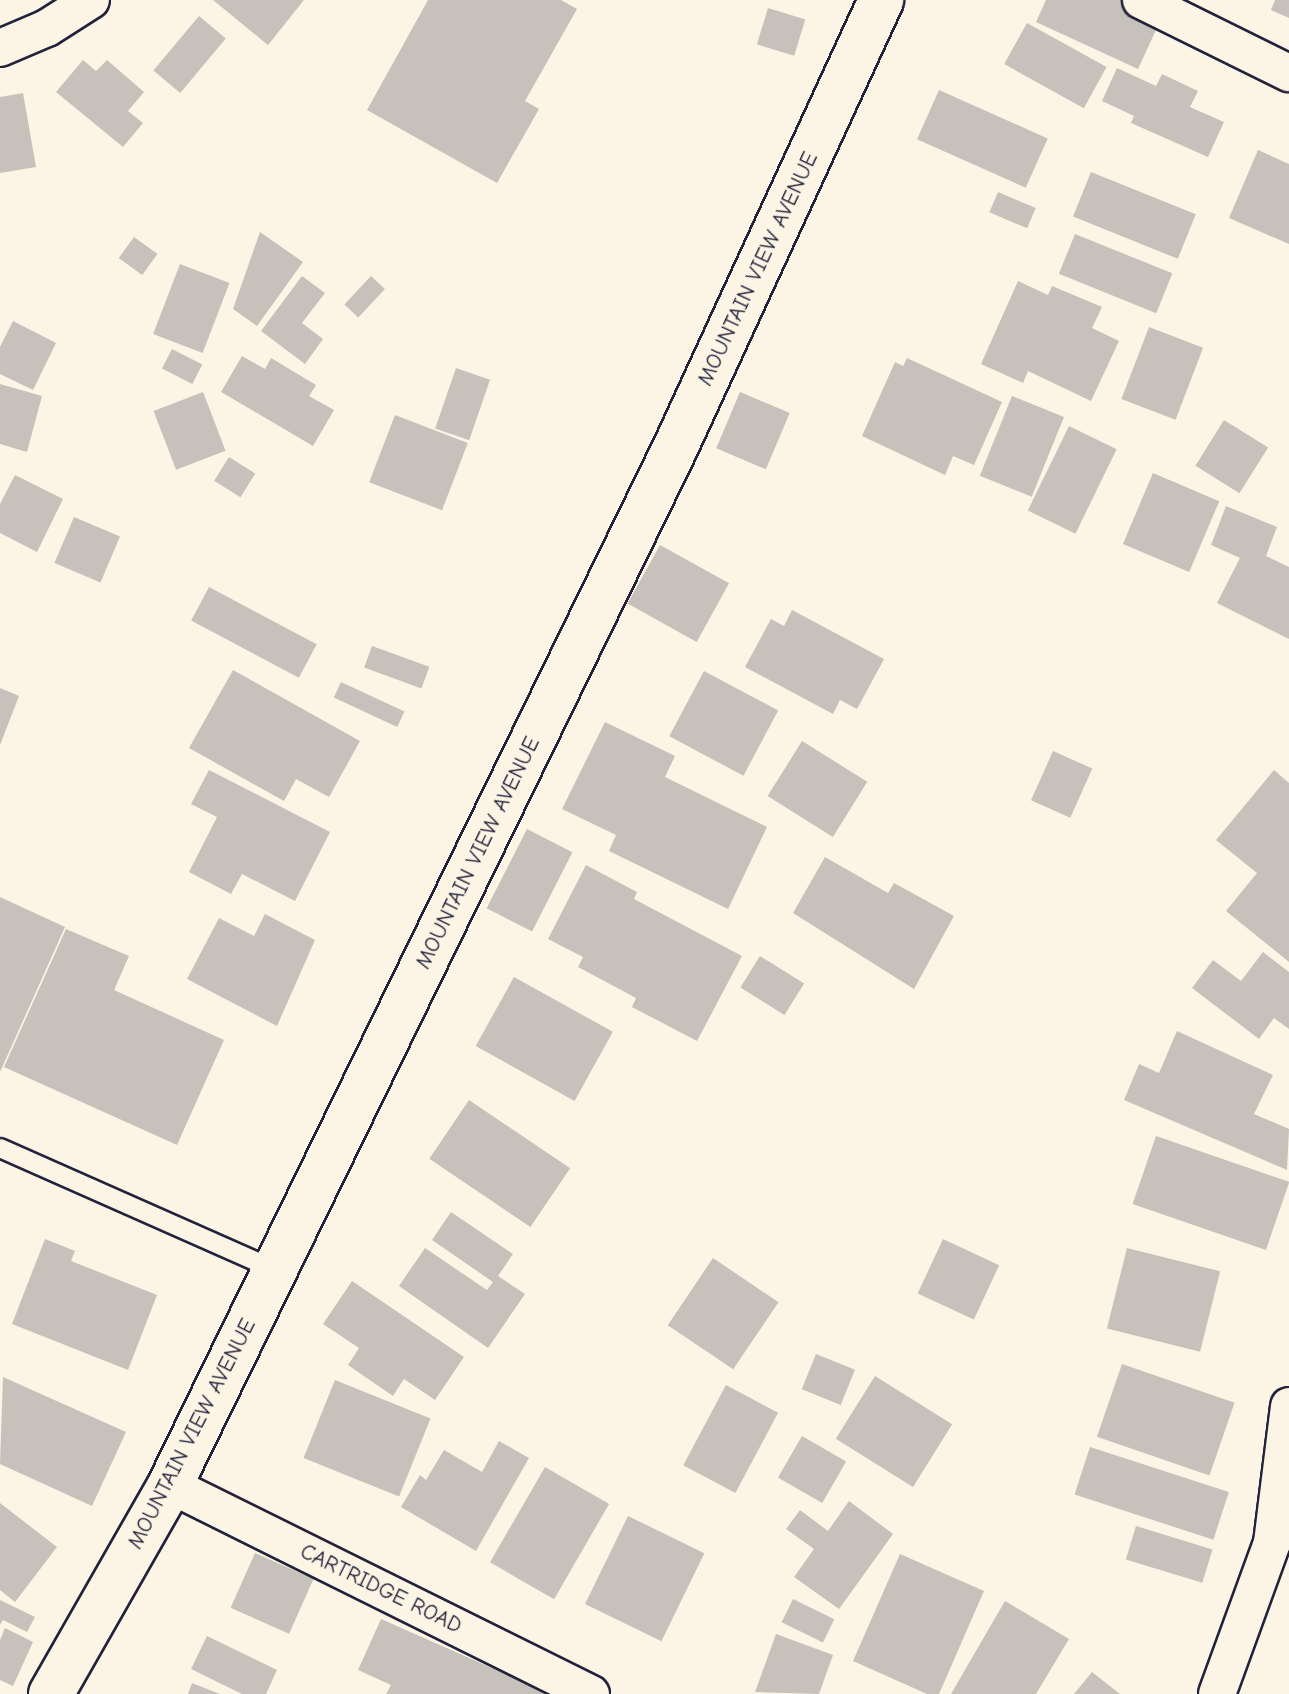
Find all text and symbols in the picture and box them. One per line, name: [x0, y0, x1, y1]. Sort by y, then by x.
street label: MOUNTAIN VIEW AVENUE: [692, 148, 824, 390]
street label: MOUNTAIN VIEW AVENUE: [410, 733, 546, 973]
street label: MOUNTAIN VIEW AVENUE: [122, 1314, 262, 1554]
street label: CARTRIDGE ROAD: [296, 1538, 466, 1640]

